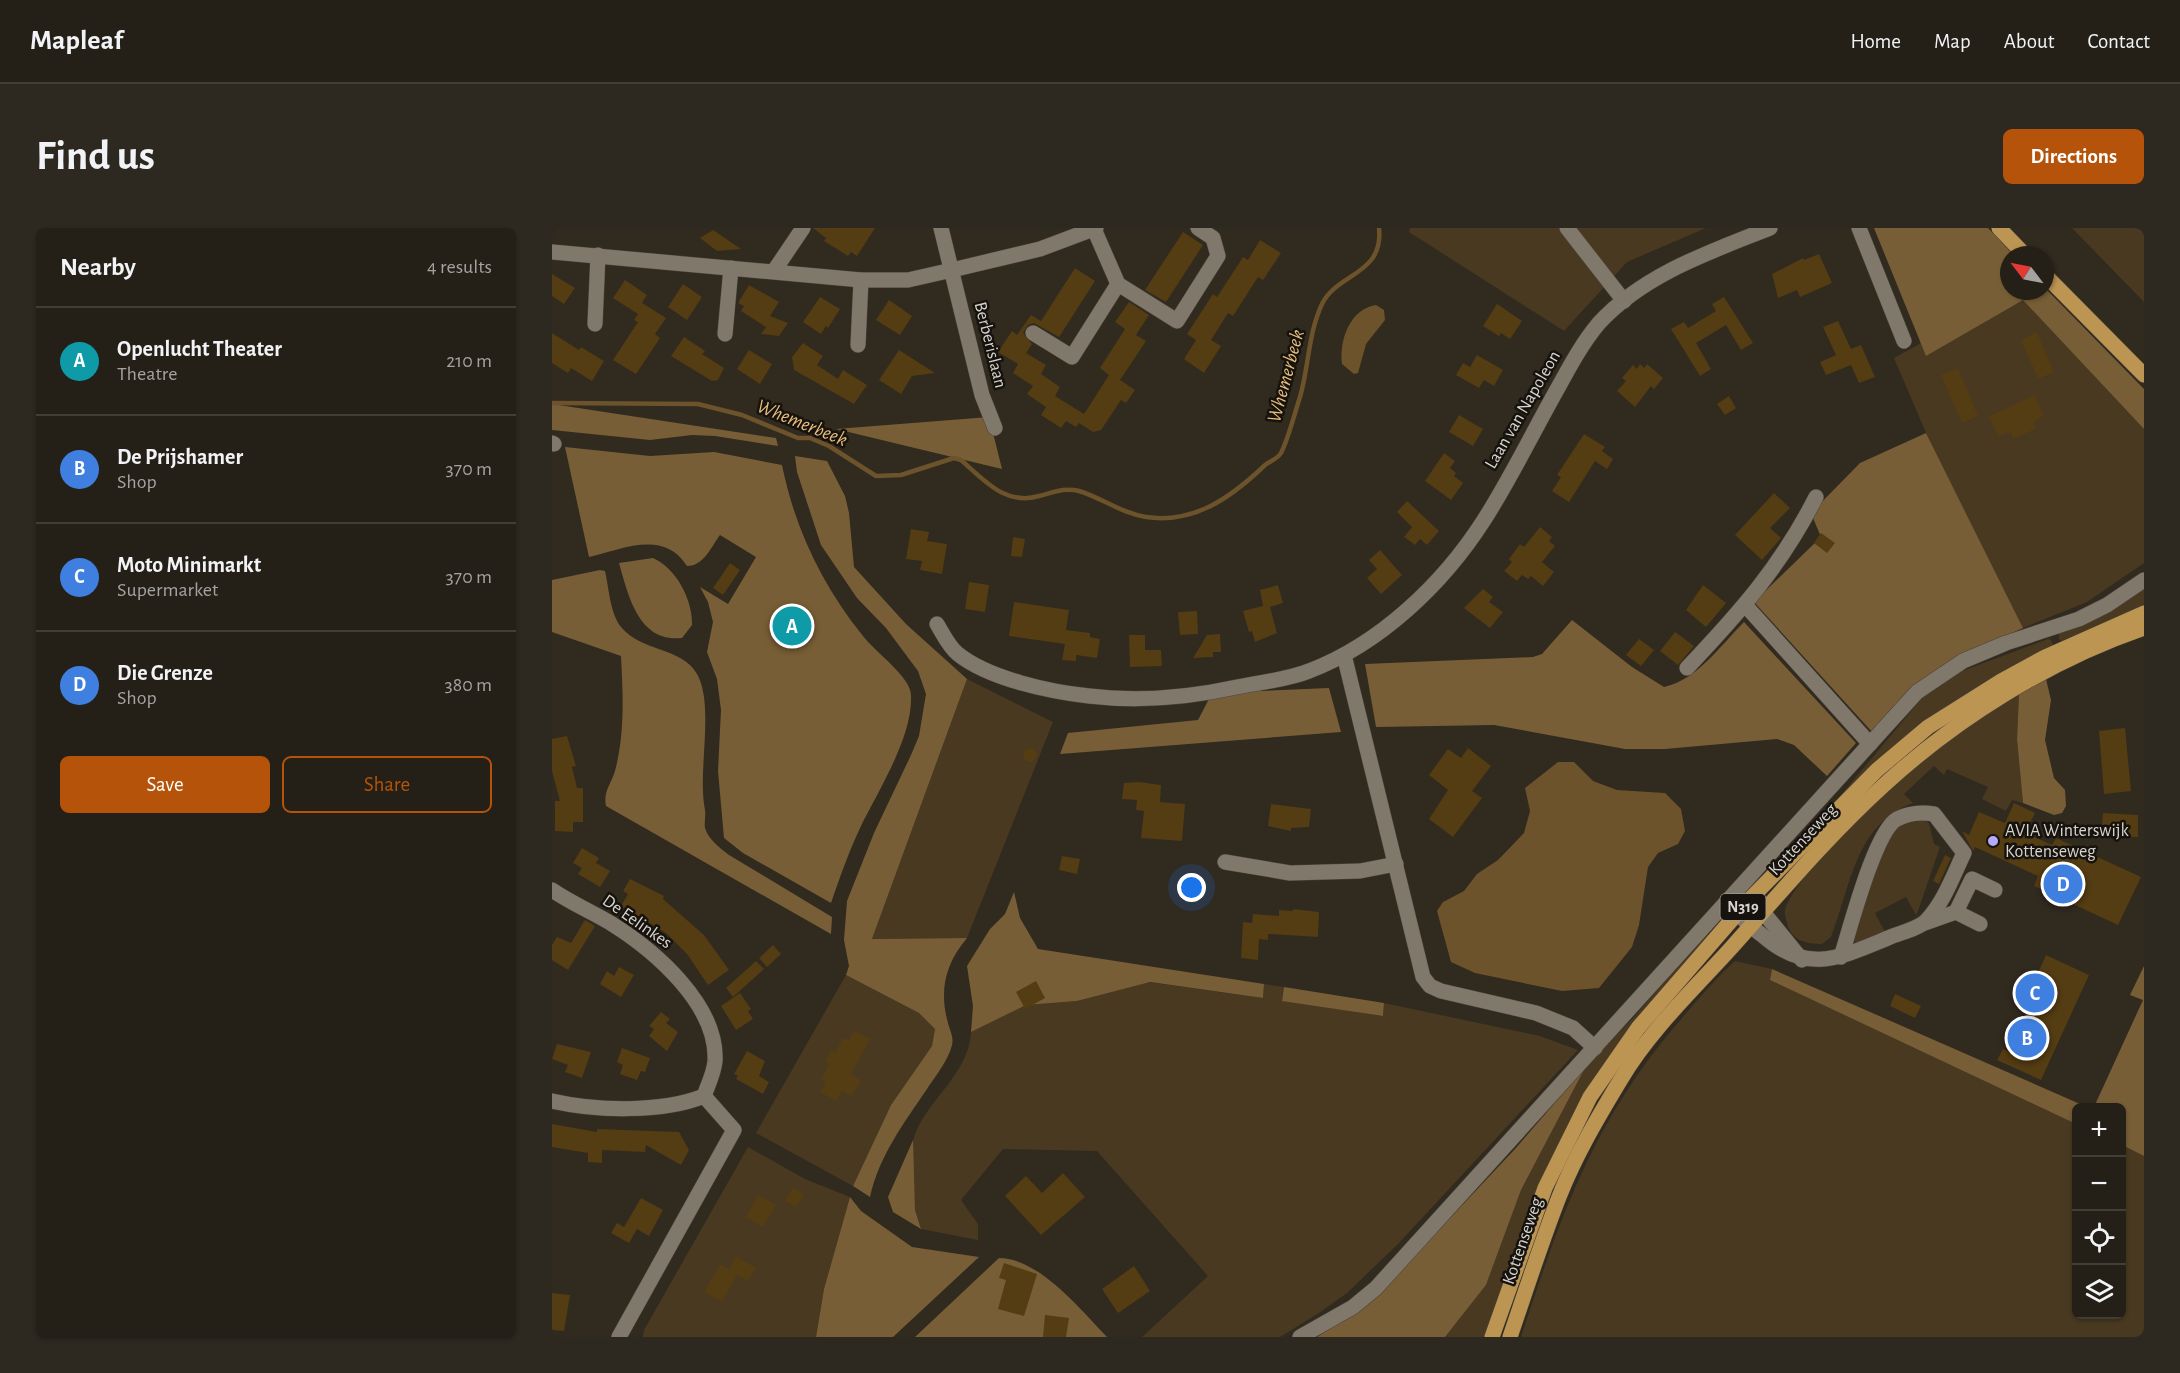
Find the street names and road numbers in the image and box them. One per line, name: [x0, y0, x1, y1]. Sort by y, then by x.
street label: Berberislaan: [971, 300, 1009, 390]
street label: Laan van Napoleon: [1482, 348, 1564, 472]
street label: Kottenseweg: [1765, 800, 1841, 879]
street label: De Eelinkes: [599, 892, 675, 952]
road number: N319: [1720, 894, 1766, 920]
street label: Kottenseweg: [1500, 1195, 1546, 1287]

